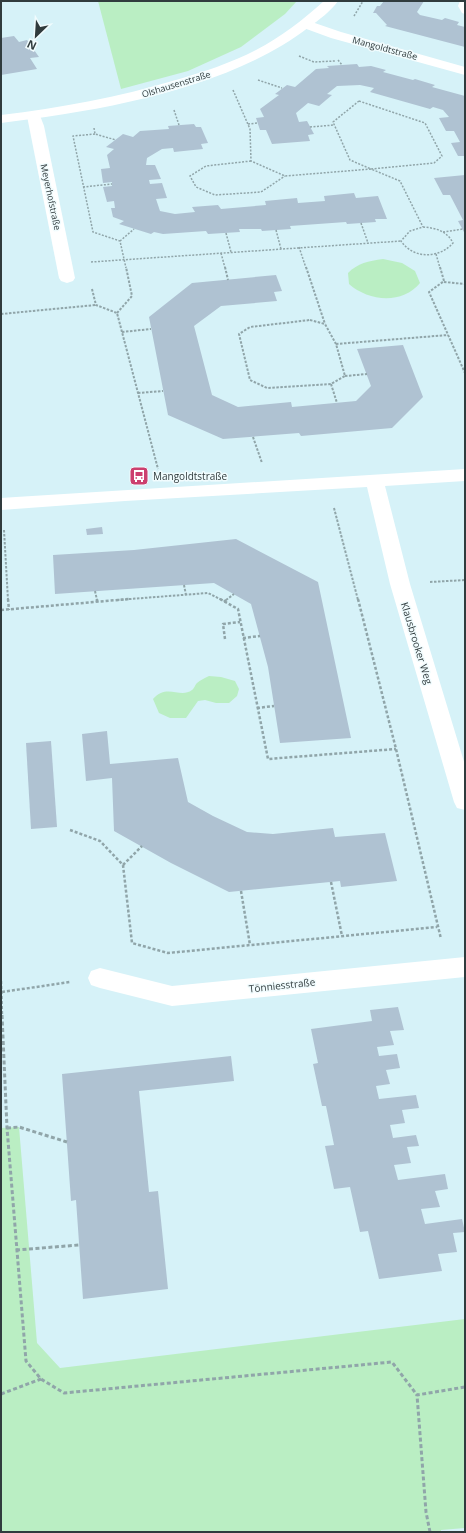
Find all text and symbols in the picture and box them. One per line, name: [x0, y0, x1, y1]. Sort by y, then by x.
north arrow: [16, 16, 56, 56]
street label: Mangoldtstraße: [351, 33, 419, 63]
text: N: [24, 37, 39, 54]
street label: Olshausenstraße: [140, 67, 212, 101]
street label: Meyerhofstraße: [38, 163, 64, 231]
bus stop icon: Mangoldtstraße: [128, 465, 150, 487]
place label: Mangoldtstraße: [153, 469, 228, 483]
street label: Klausbrooker Weg: [398, 600, 436, 686]
street label: Tönniesstraße: [248, 975, 316, 995]

